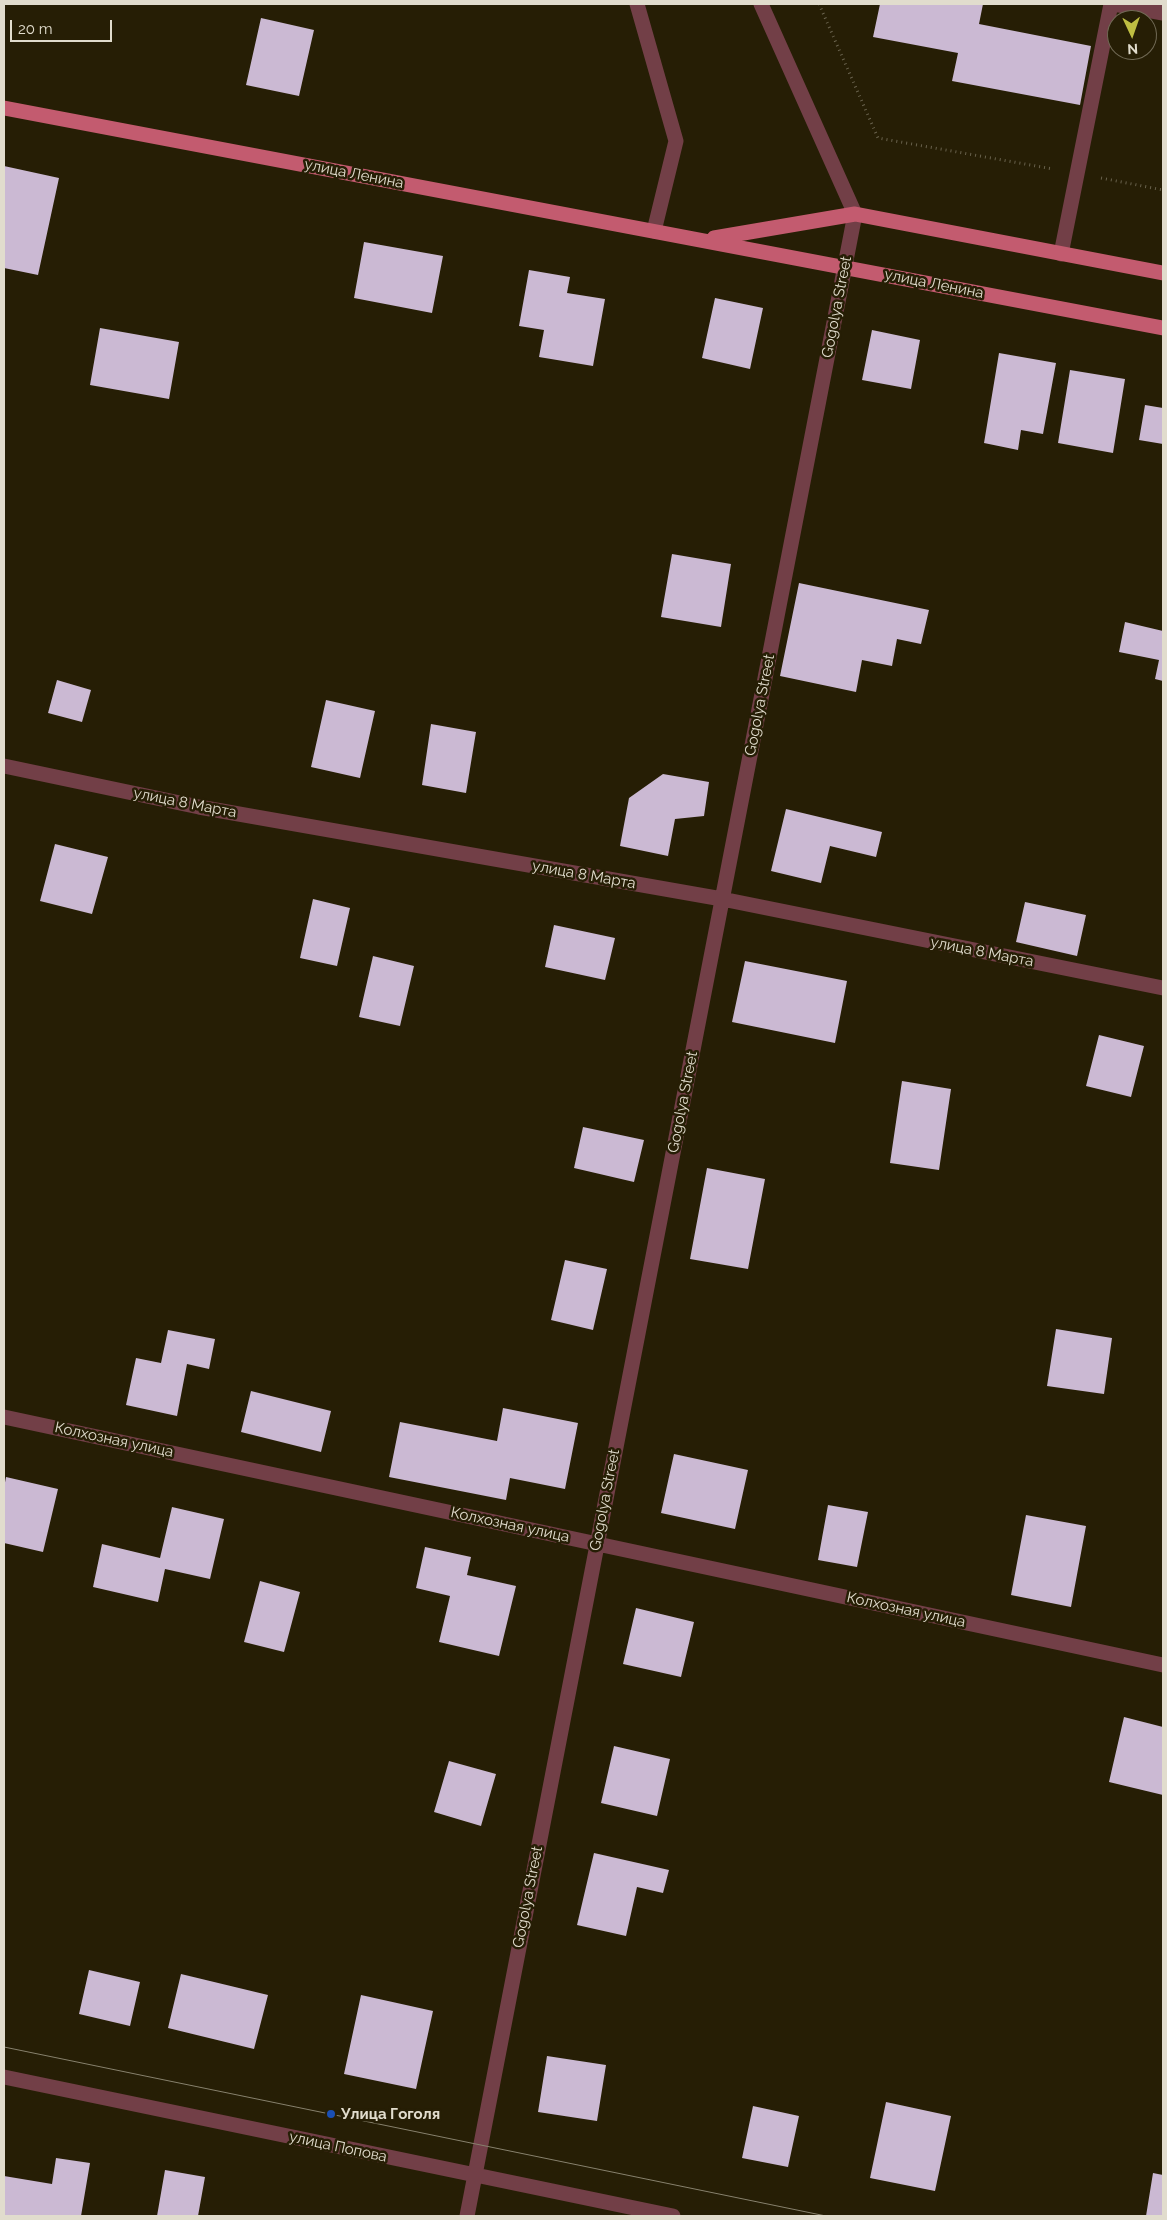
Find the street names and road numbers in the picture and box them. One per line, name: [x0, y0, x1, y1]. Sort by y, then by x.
street label: улица Ленина: [303, 156, 405, 192]
street label: Gogolya Street: [818, 255, 856, 359]
street label: улица Ленина: [883, 266, 985, 302]
street label: Gogolya Street: [741, 653, 779, 757]
street label: улица 8 Марта: [132, 784, 238, 822]
street label: улица 8 Марта: [531, 857, 637, 893]
street label: улица 8 Марта: [929, 933, 1035, 971]
street label: Gogolya Street: [664, 1050, 702, 1154]
street label: Колхозная улица: [53, 1419, 175, 1461]
street label: Gogolya Street: [586, 1448, 624, 1552]
street label: Колхозная улица: [449, 1504, 571, 1546]
street label: Колхозная улица: [845, 1589, 967, 1631]
street label: Gogolya Street: [509, 1845, 547, 1949]
street label: улица Попова: [287, 2128, 389, 2166]

